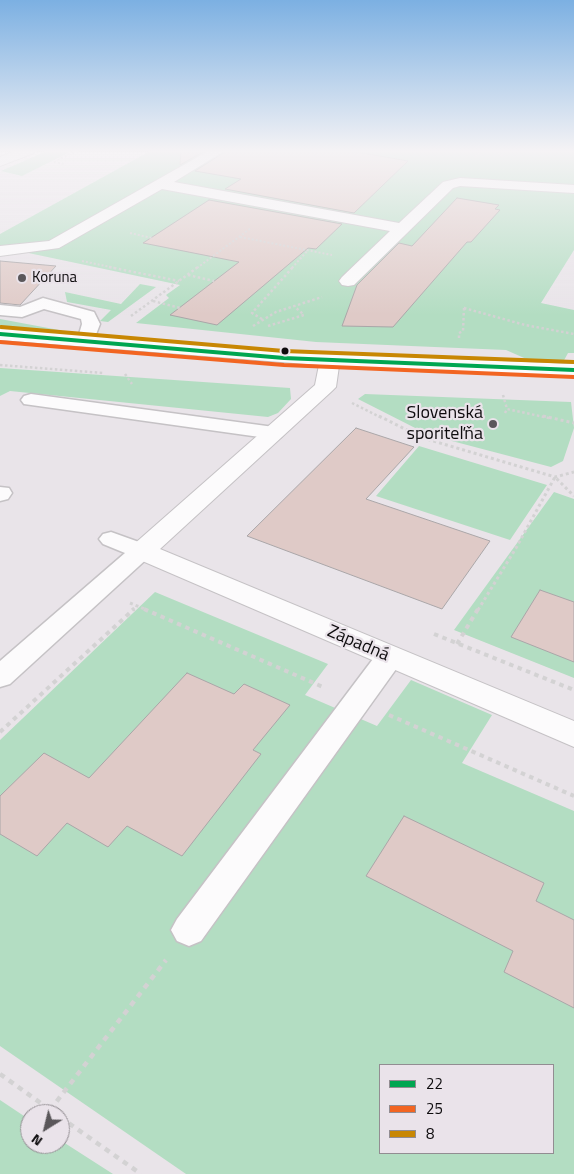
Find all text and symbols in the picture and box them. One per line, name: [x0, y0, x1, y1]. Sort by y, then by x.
place label: Koruna: [32, 269, 77, 287]
marker: Koruna: [16, 272, 28, 284]
unlabelled marker: [280, 346, 290, 356]
place label: Slovenská sporiteľňa: [407, 403, 483, 446]
marker: Slovenská sporiteľňa: [487, 418, 499, 430]
street label: Západná: [324, 621, 392, 667]
legend: [379, 1064, 554, 1154]
text: 22: [426, 1072, 443, 1095]
text: 25: [426, 1097, 443, 1120]
north arrow: [20, 1104, 70, 1154]
text: 8: [426, 1122, 434, 1145]
text: N: [26, 1129, 47, 1152]

